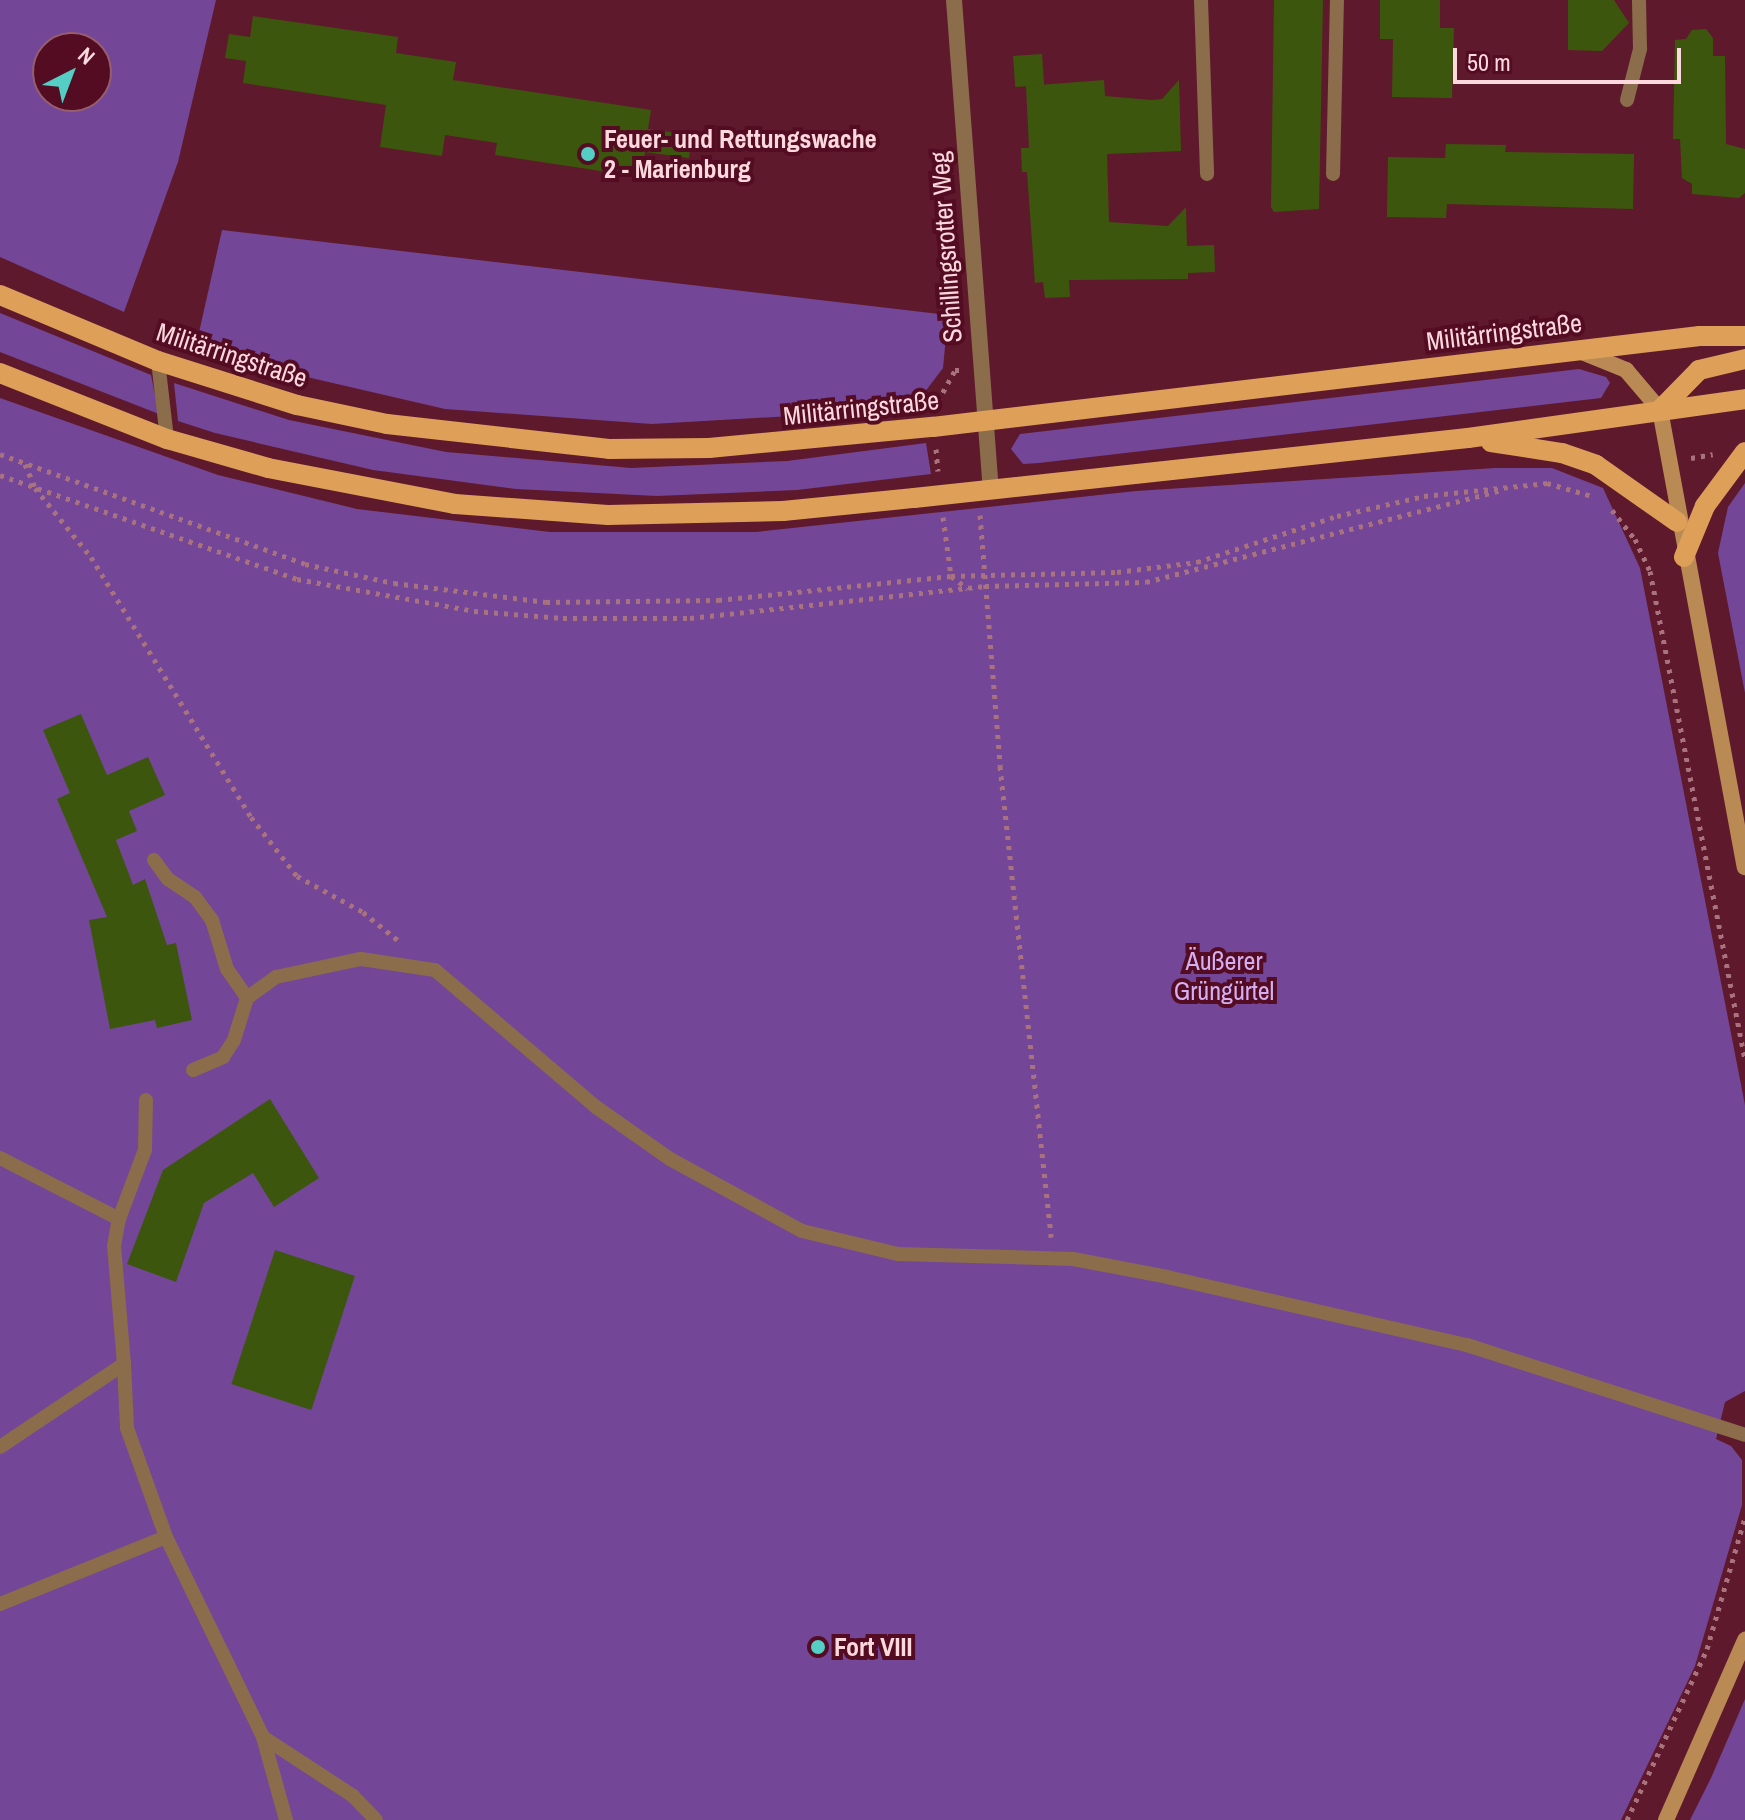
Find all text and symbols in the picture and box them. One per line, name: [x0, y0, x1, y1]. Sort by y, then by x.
north arrow: [32, 32, 112, 112]
scale bar: [1457, 32, 1685, 82]
text: N: [72, 40, 102, 71]
text: 50 m: [1467, 46, 1511, 78]
place label: Feuer- und Rettungswache 2 - Marienburg: [604, 123, 877, 184]
marker: Feuer- und Rettungswache 2 - Marienburg: [579, 145, 597, 163]
street label: Schillingsrotter Weg: [924, 150, 968, 344]
street label: Militärringstraße: [1424, 307, 1584, 357]
street label: Militärringstraße: [153, 316, 311, 394]
street label: Militärringstraße: [782, 384, 940, 432]
park label: Äußerer Grüngürtel: [1174, 945, 1274, 1006]
place label: Fort VIII: [834, 1631, 912, 1663]
marker: Fort VIII: [809, 1638, 827, 1656]

